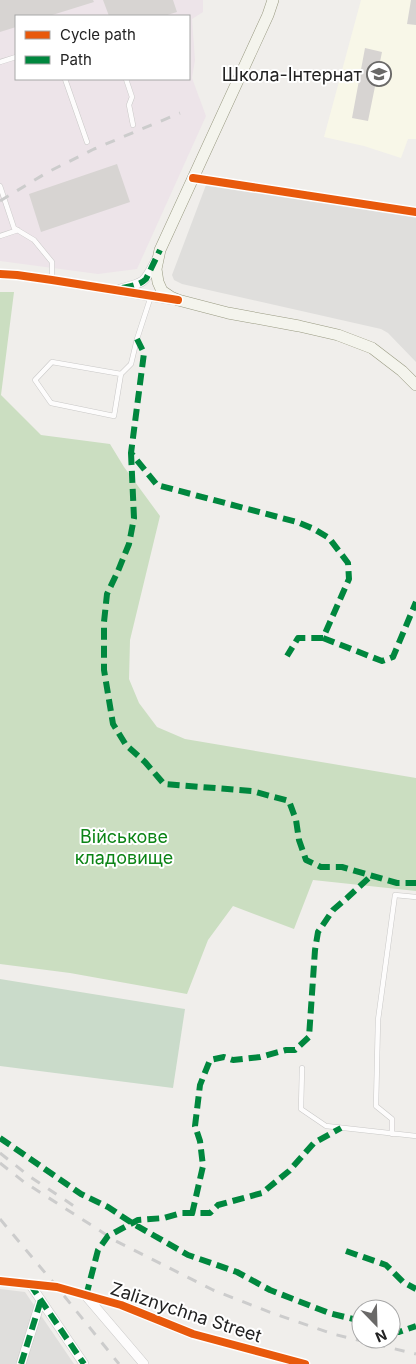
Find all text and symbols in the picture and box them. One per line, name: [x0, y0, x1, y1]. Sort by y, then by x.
legend: [15, 15, 190, 80]
text: Cycle path: [60, 25, 136, 44]
text: Path: [60, 50, 92, 69]
school or university icon: Школа-Інтернат: [366, 61, 392, 87]
place label: Школа-Інтернат: [222, 64, 363, 85]
park label: Військове кладовище: [75, 826, 173, 868]
street label: Zaliznychna Street: [108, 1278, 264, 1346]
north arrow: [351, 1299, 401, 1349]
text: N: [373, 1327, 390, 1346]

